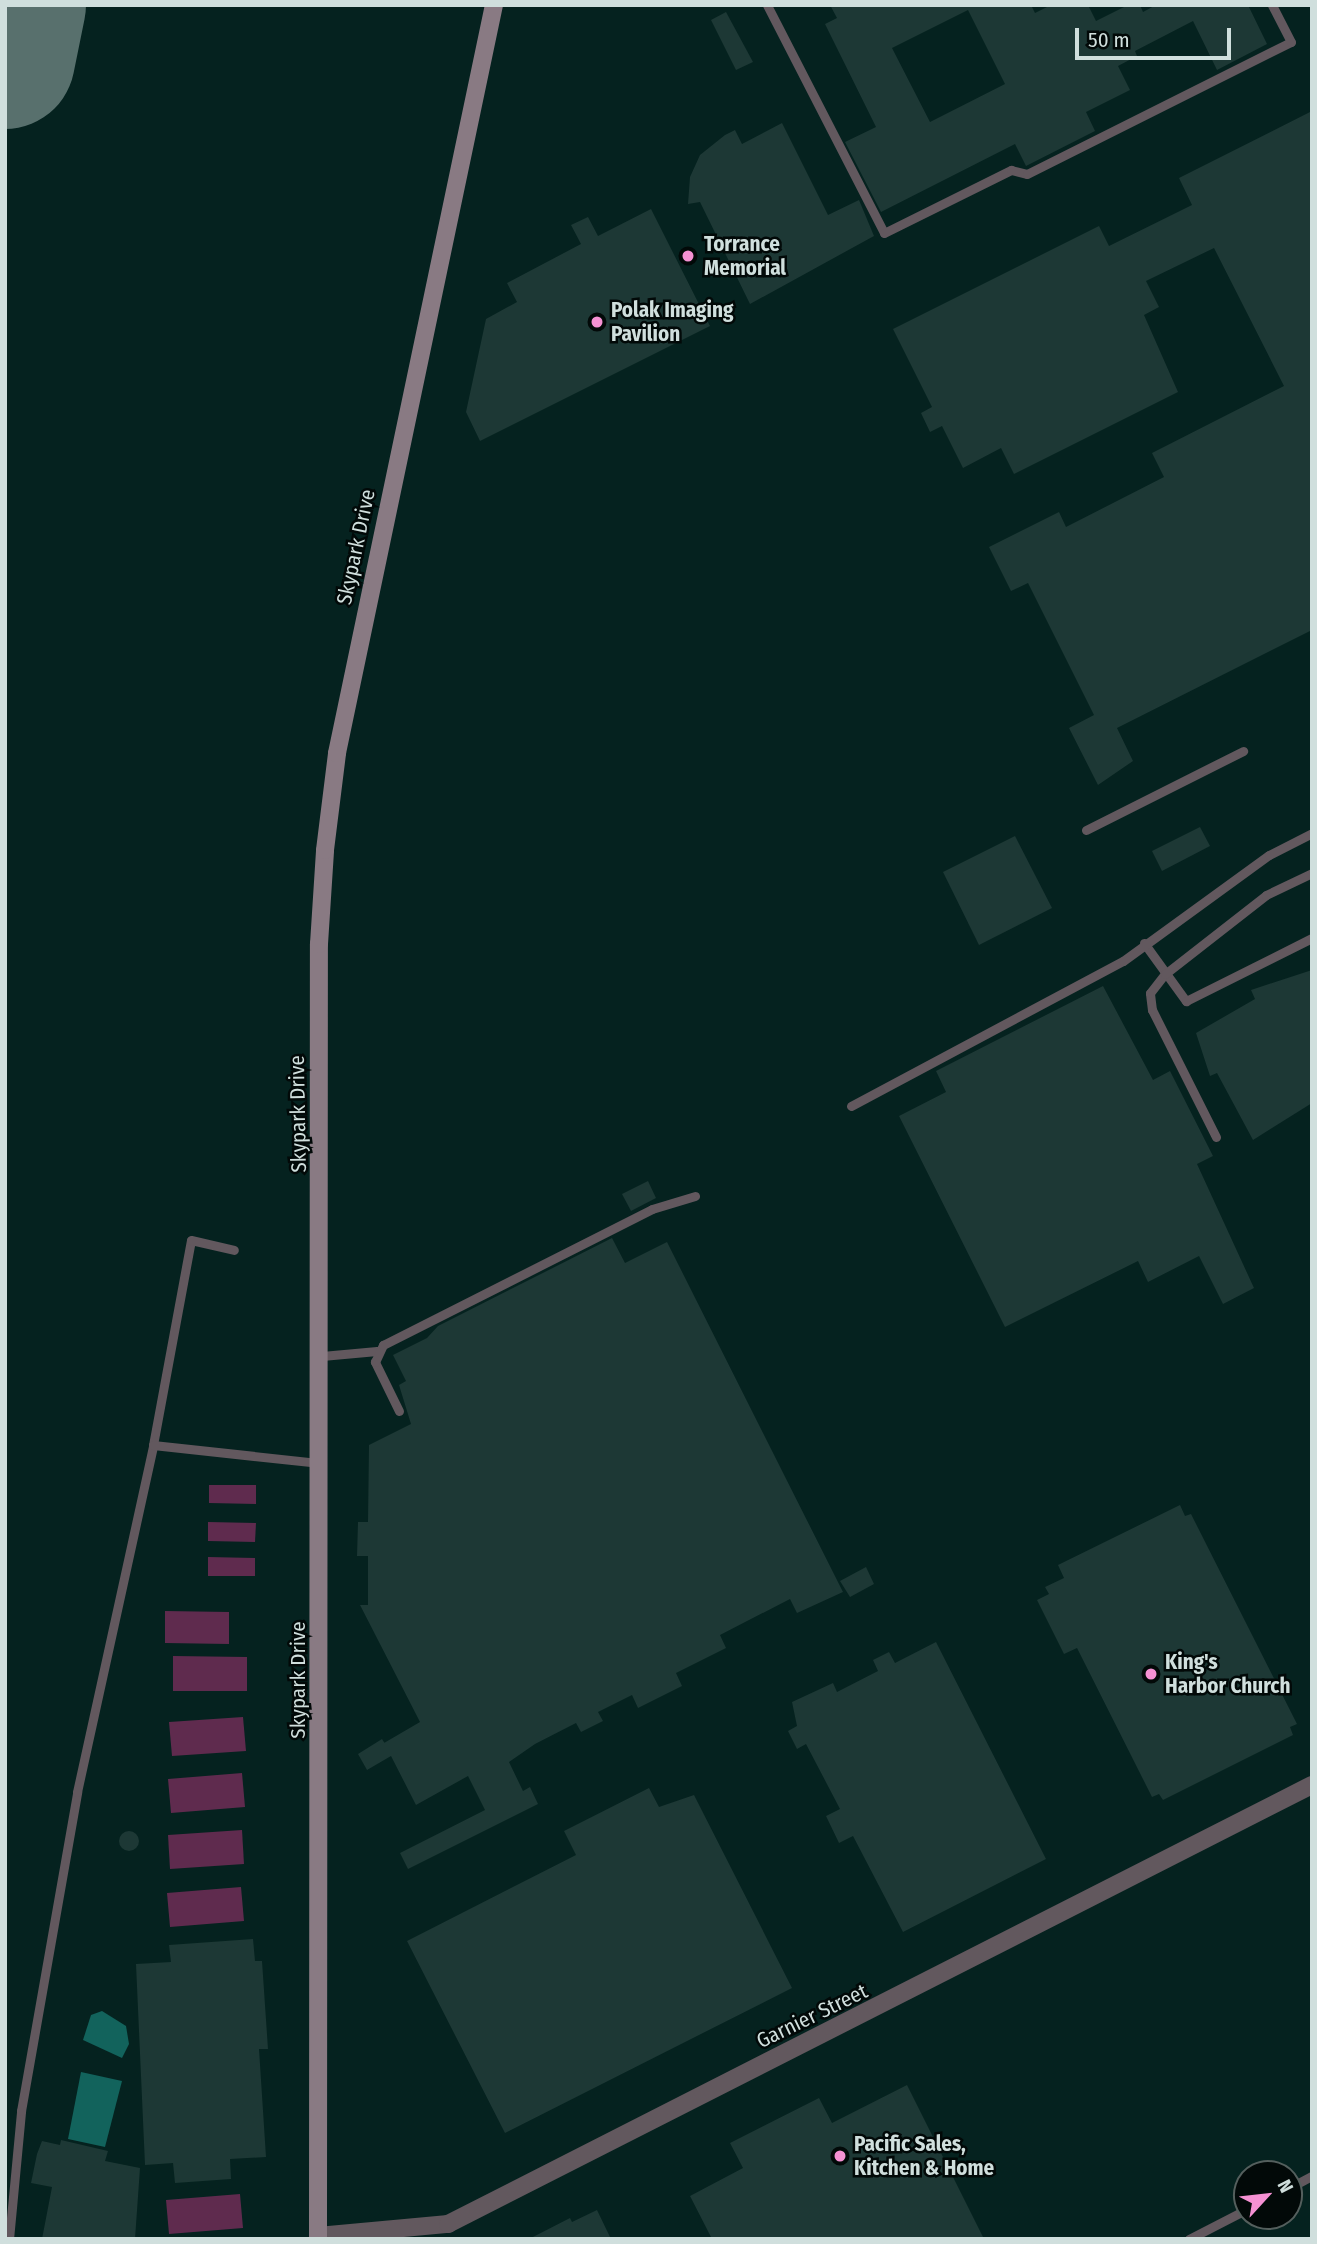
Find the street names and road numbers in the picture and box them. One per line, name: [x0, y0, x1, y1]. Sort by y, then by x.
street label: Skypark Drive: [331, 487, 381, 607]
street label: Skypark Drive: [284, 1055, 312, 1173]
street label: Skypark Drive: [285, 1621, 311, 1739]
street label: Garnier Street: [752, 1978, 872, 2054]

